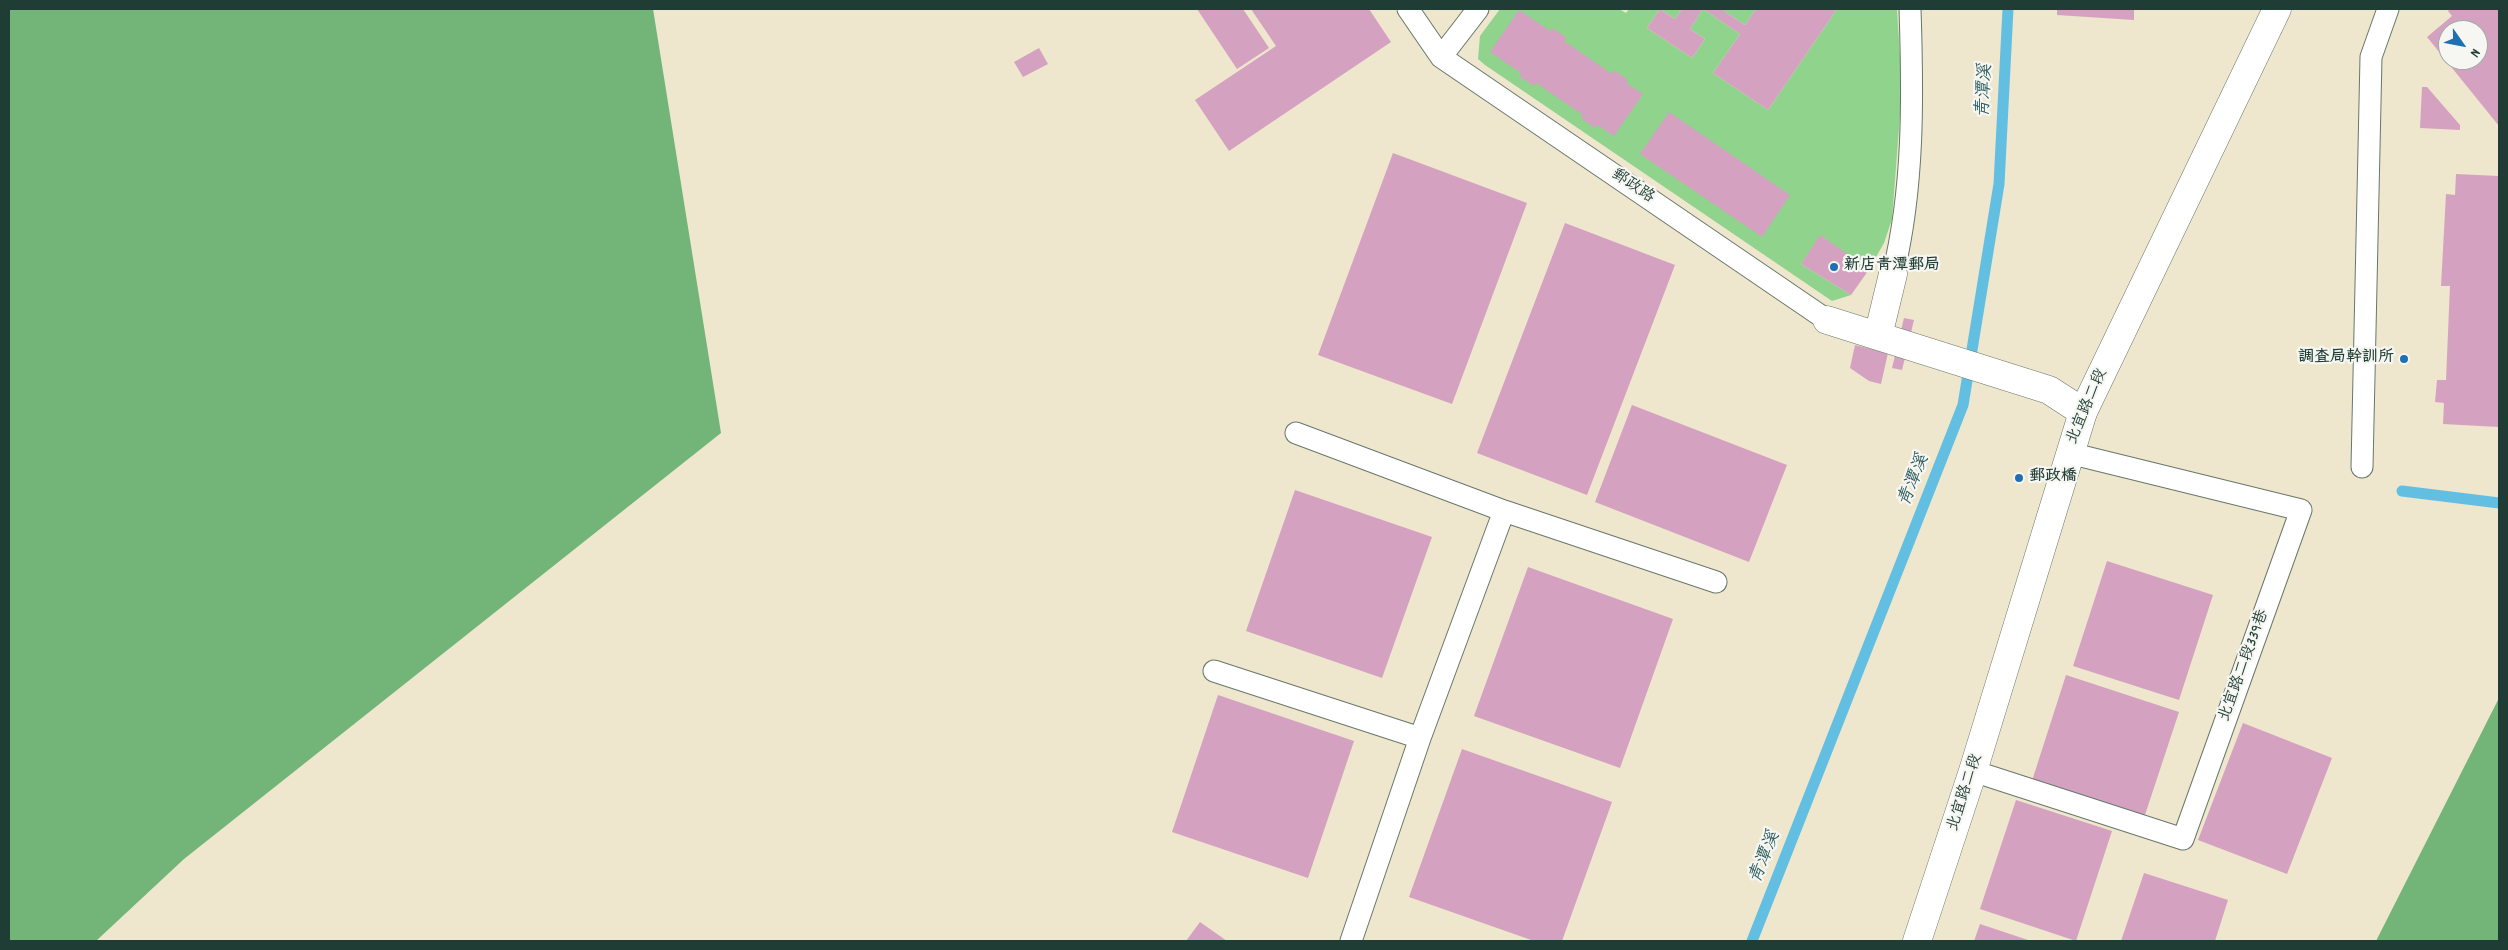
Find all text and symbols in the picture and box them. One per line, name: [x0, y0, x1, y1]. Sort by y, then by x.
north arrow: [2438, 20, 2488, 70]
text: N: [2464, 44, 2485, 61]
water label: 青潭溪: [1974, 63, 1998, 119]
street label: 郵政路: [1607, 166, 1657, 208]
place label: 新店青潭郵局: [1844, 257, 1940, 277]
marker: 新店青潭郵局: [1828, 261, 1840, 273]
place label: 調查局幹訓所: [2298, 349, 2394, 369]
marker: 調查局幹訓所: [2398, 353, 2410, 365]
street label: 北宜路二段: [2064, 366, 2112, 448]
water label: 青潭溪: [1895, 452, 1935, 510]
place label: 郵政橋: [2029, 468, 2077, 488]
marker: 郵政橋: [2013, 472, 2025, 484]
street label: 北宜路二段339巷: [2216, 607, 2274, 725]
street label: 北宜路二段: [1945, 752, 1987, 834]
water label: 青潭溪: [1746, 829, 1786, 887]

